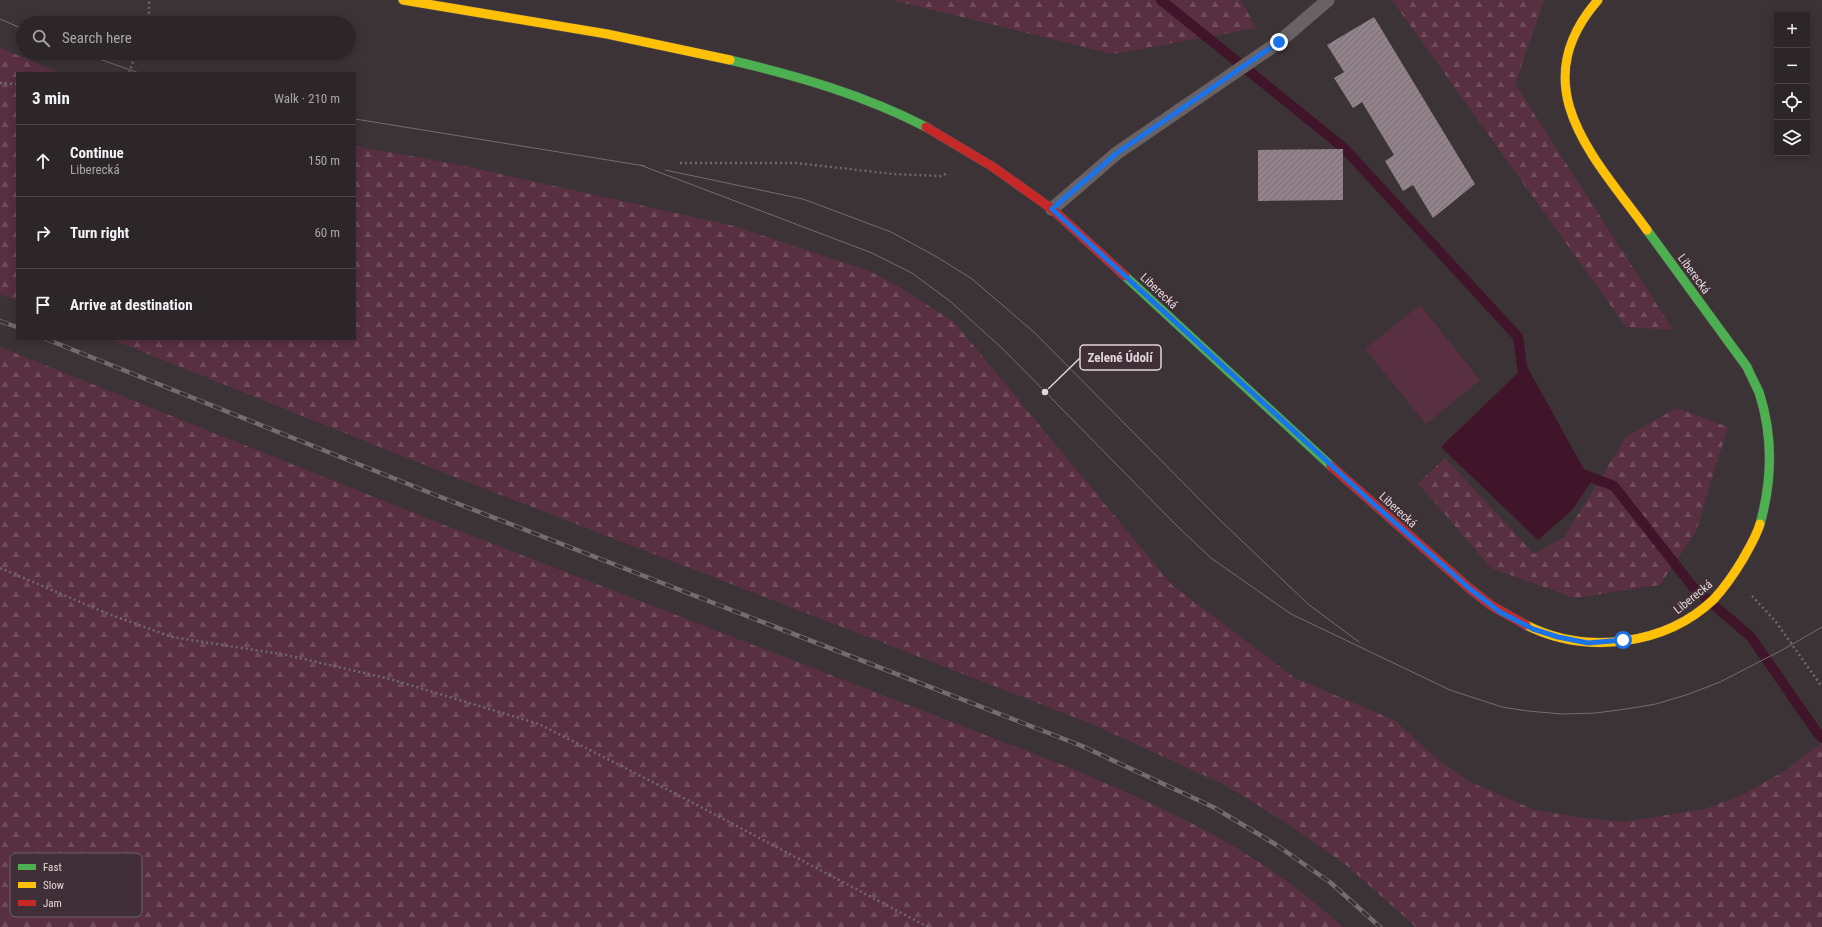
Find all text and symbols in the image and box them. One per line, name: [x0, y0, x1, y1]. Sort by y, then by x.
map controls: [1774, 12, 1810, 156]
button: +: [1774, 12, 1810, 48]
search box: [16, 16, 356, 60]
icon: search: [30, 27, 52, 49]
text: Search here: [62, 29, 132, 47]
route end: [1270, 33, 1288, 51]
button: −: [1774, 48, 1810, 84]
button: locate: [1774, 84, 1810, 120]
text: 3 min: [32, 88, 70, 108]
text: Walk · 210 m: [274, 91, 340, 106]
button: layers: [1774, 120, 1810, 156]
text: Continue: [70, 144, 124, 162]
icon: ahead: [32, 150, 54, 172]
text: 150 m: [308, 153, 340, 168]
text: Liberecká: [70, 162, 120, 177]
icon: right: [32, 222, 54, 244]
text: Turn right: [70, 224, 129, 242]
text: 60 m: [314, 225, 340, 240]
street label: Liberecká: [1675, 251, 1713, 297]
street label: Liberecká: [1137, 270, 1181, 312]
icon: arrive: [32, 294, 54, 316]
text: Arrive at destination: [70, 296, 193, 314]
callout: Zelené Údolí: [1080, 345, 1161, 370]
text: Zelené Údolí: [1087, 350, 1154, 365]
street label: Liberecká: [1376, 489, 1420, 531]
street label: Liberecká: [1671, 577, 1715, 617]
route start: [1614, 631, 1632, 649]
legend: [10, 853, 142, 917]
text: Fast: [43, 861, 62, 874]
text: Slow: [43, 879, 64, 892]
text: Jam: [43, 897, 62, 910]

